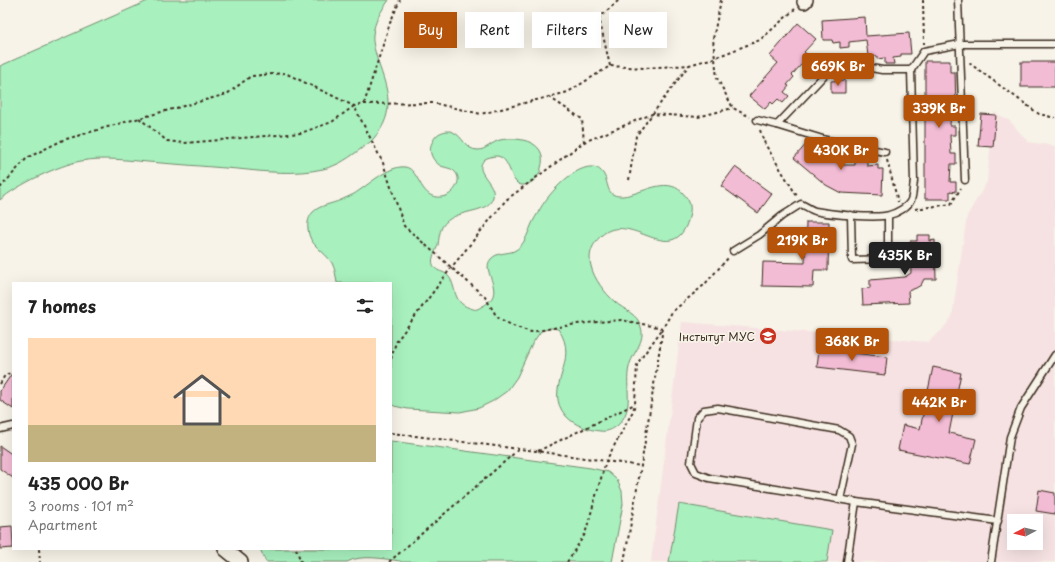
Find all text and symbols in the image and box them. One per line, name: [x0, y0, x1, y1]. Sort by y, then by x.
chip: Buy: [404, 12, 457, 48]
chip: Rent: [465, 12, 524, 48]
chip: Filters: [532, 12, 601, 48]
chip: New: [609, 12, 667, 48]
pin: 669K Br: [801, 53, 875, 87]
text: 669K Br: [811, 56, 865, 75]
pin: 339K Br: [902, 95, 976, 129]
text: 339K Br: [913, 98, 965, 117]
pin: 430K Br: [804, 137, 878, 171]
text: 430K Br: [813, 140, 869, 159]
pin: 219K Br: [765, 227, 839, 261]
text: 219K Br: [776, 230, 828, 249]
pin: 435K Br: [868, 242, 942, 276]
text: 435K Br: [878, 245, 932, 264]
text: 7 homes: [28, 293, 96, 319]
icon: filters: [354, 295, 376, 317]
school or university icon: Інстытут МУС: [758, 326, 778, 346]
place label: Інстытут МУС: [679, 328, 755, 345]
pin: 368K Br: [815, 328, 889, 362]
text: 368K Br: [825, 331, 879, 350]
icon: home: [166, 364, 238, 436]
pin: 442K Br: [902, 389, 976, 423]
text: 442K Br: [912, 392, 966, 411]
text: 435 000 Br: [28, 470, 129, 496]
text: 3 rooms · 101 m²: [28, 496, 134, 515]
north arrow: [1007, 514, 1043, 550]
map controls: [1007, 514, 1043, 550]
text: Apartment: [28, 515, 97, 534]

